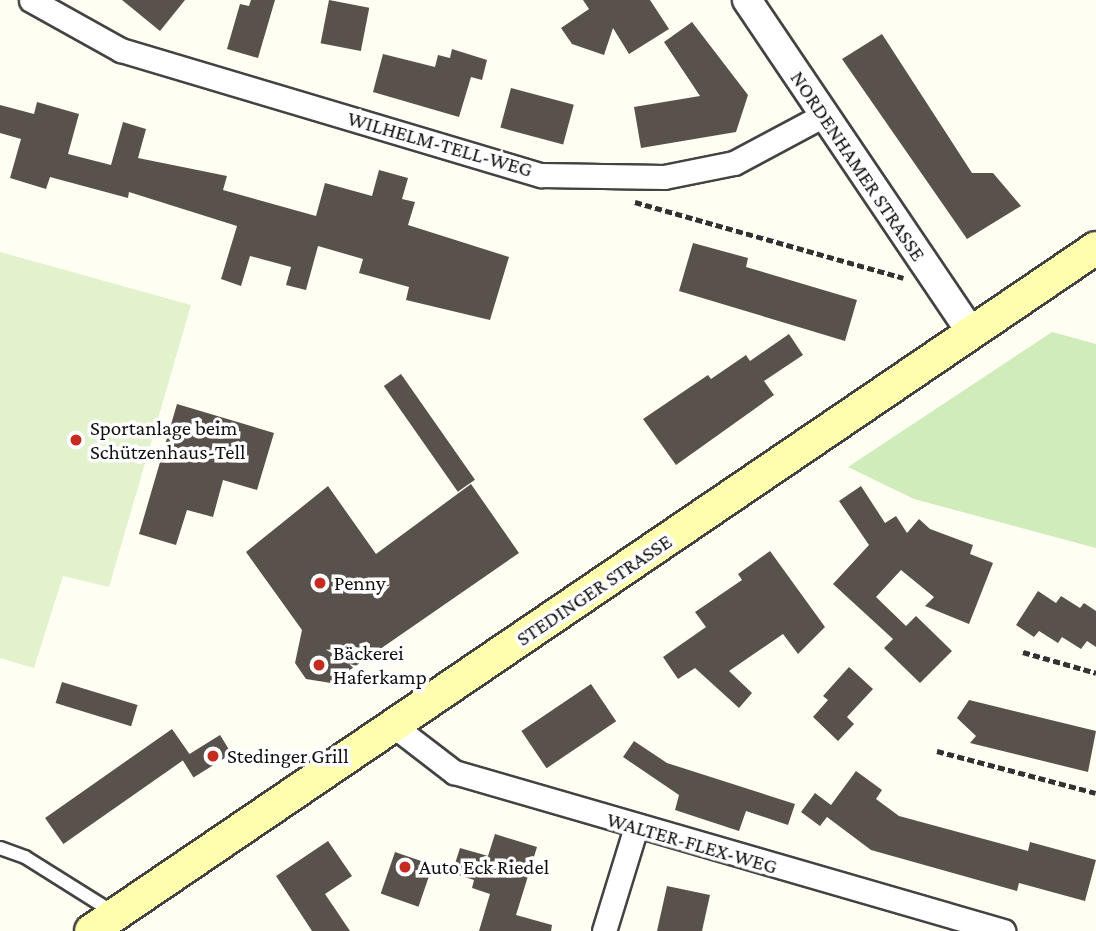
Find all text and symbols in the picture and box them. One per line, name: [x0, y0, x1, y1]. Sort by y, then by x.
street label: NORDENHAMER STRASSE: [785, 66, 931, 266]
street label: WILHELM-TELL-WEG: [345, 106, 535, 182]
place label: Sportanlage beim Schützenhaus-Tell: [90, 415, 246, 465]
marker: Sportanlage beim Schützenhaus-Tell: [68, 432, 84, 448]
street label: STEDINGER STRASSE: [512, 529, 676, 651]
place label: Penny: [334, 570, 386, 596]
marker: Penny: [312, 575, 328, 591]
place label: Bäckerei Haferkamp: [333, 640, 427, 690]
marker: Bäckerei Haferkamp: [311, 657, 327, 673]
place label: Stedinger Grill: [227, 743, 349, 769]
marker: Stedinger Grill: [205, 748, 221, 764]
street label: WALTER-FLEX-WEG: [604, 807, 780, 879]
place label: Auto Eck Riedel: [419, 854, 549, 880]
marker: Auto Eck Riedel: [397, 859, 413, 875]

